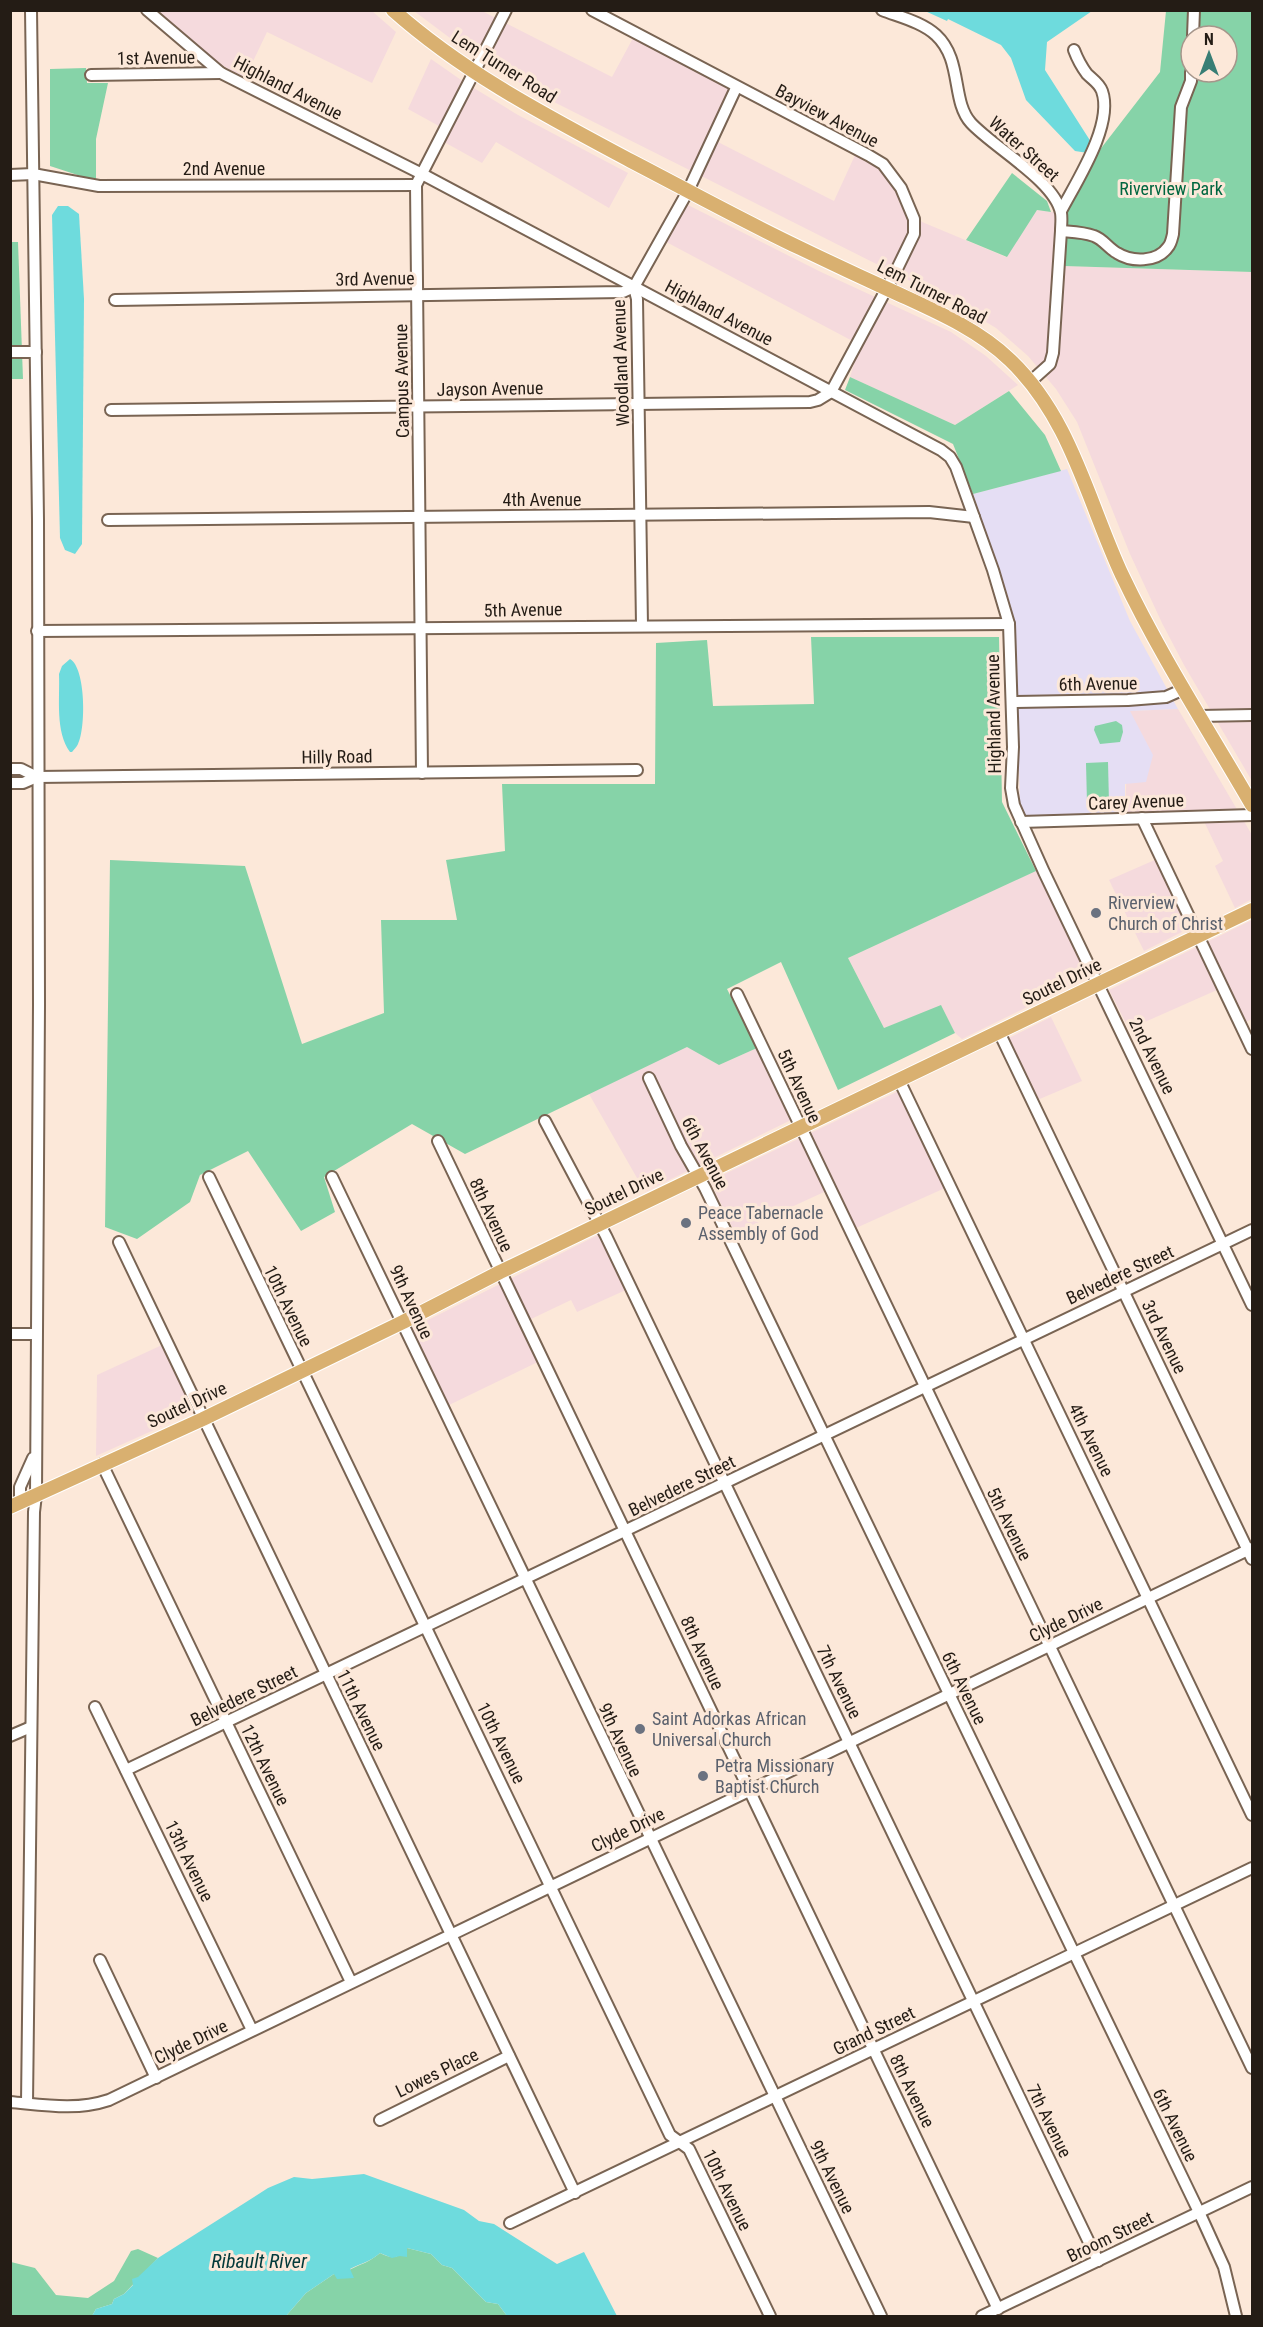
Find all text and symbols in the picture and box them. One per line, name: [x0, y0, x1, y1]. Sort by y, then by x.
north arrow: [1179, 24, 1239, 84]
street label: Lem Turner Road: [448, 26, 561, 107]
text: N: [1204, 30, 1214, 49]
street label: 1st Avenue: [117, 46, 195, 69]
street label: Highland Avenue: [230, 51, 346, 124]
street label: Bayview Avenue: [772, 80, 882, 152]
street label: Water Street: [985, 112, 1064, 186]
street label: 2nd Avenue: [183, 158, 265, 179]
park label: Riverview Park: [1119, 178, 1223, 199]
street label: Lem Turner Road: [874, 255, 990, 328]
street label: 3rd Avenue: [335, 267, 415, 290]
street label: Highland Avenue: [662, 275, 777, 350]
street label: Woodland Avenue: [608, 299, 633, 427]
street label: Campus Avenue: [390, 324, 413, 438]
street label: Jayson Avenue: [437, 377, 543, 400]
street label: 4th Avenue: [503, 489, 581, 510]
street label: 5th Avenue: [483, 598, 563, 621]
street label: Highland Avenue: [982, 654, 1005, 774]
street label: 6th Avenue: [1058, 672, 1138, 695]
street label: Hilly Road: [301, 745, 373, 768]
street label: Carey Avenue: [1088, 789, 1184, 814]
place label: Riverview Church of Christ: [1108, 892, 1223, 934]
marker: Riverview Church of Christ: [1089, 906, 1103, 920]
street label: Soutel Drive: [1019, 953, 1105, 1010]
street label: 2nd Avenue: [1125, 1014, 1180, 1097]
street label: 5th Avenue: [773, 1046, 826, 1126]
street label: 6th Avenue: [678, 1113, 733, 1193]
street label: Soutel Drive: [581, 1163, 667, 1220]
street label: 8th Avenue: [465, 1175, 518, 1255]
place label: Peace Tabernacle Assembly of God: [698, 1202, 823, 1244]
marker: Peace Tabernacle Assembly of God: [679, 1216, 693, 1230]
street label: Belvedere Street: [1063, 1241, 1177, 1309]
street label: 10th Avenue: [260, 1262, 317, 1350]
street label: 9th Avenue: [385, 1262, 438, 1342]
street label: 3rd Avenue: [1138, 1297, 1191, 1377]
street label: Soutel Drive: [144, 1377, 230, 1432]
street label: 4th Avenue: [1065, 1400, 1118, 1480]
street label: Belvedere Street: [625, 1451, 738, 1520]
street label: 5th Avenue: [983, 1484, 1036, 1564]
street label: Clyde Drive: [1026, 1593, 1106, 1646]
street label: 8th Avenue: [676, 1613, 729, 1693]
street label: 7th Avenue: [813, 1642, 866, 1722]
street label: 6th Avenue: [938, 1648, 991, 1728]
street label: Belvedere Street: [187, 1661, 300, 1730]
street label: 11th Avenue: [333, 1666, 390, 1754]
street label: 10th Avenue: [473, 1699, 530, 1787]
street label: 9th Avenue: [594, 1700, 647, 1780]
place label: Saint Adorkas African Universal Church: [652, 1708, 807, 1750]
street label: 12th Avenue: [237, 1721, 294, 1809]
marker: Saint Adorkas African Universal Church: [633, 1722, 647, 1736]
place label: Petra Missionary Baptist Church: [715, 1755, 835, 1797]
marker: Petra Missionary Baptist Church: [696, 1769, 710, 1783]
street label: Clyde Drive: [588, 1803, 668, 1856]
street label: 13th Avenue: [161, 1817, 218, 1905]
street label: Grand Street: [829, 2002, 918, 2059]
street label: Clyde Drive: [151, 2015, 231, 2068]
street label: Lowes Place: [392, 2043, 482, 2102]
street label: 8th Avenue: [886, 2051, 939, 2131]
street label: 7th Avenue: [1023, 2081, 1076, 2161]
street label: 6th Avenue: [1149, 2085, 1202, 2165]
street label: 9th Avenue: [806, 2137, 859, 2217]
street label: 10th Avenue: [699, 2146, 756, 2234]
street label: Broom Street: [1063, 2207, 1156, 2266]
water label: Ribault River: [211, 2249, 308, 2273]

